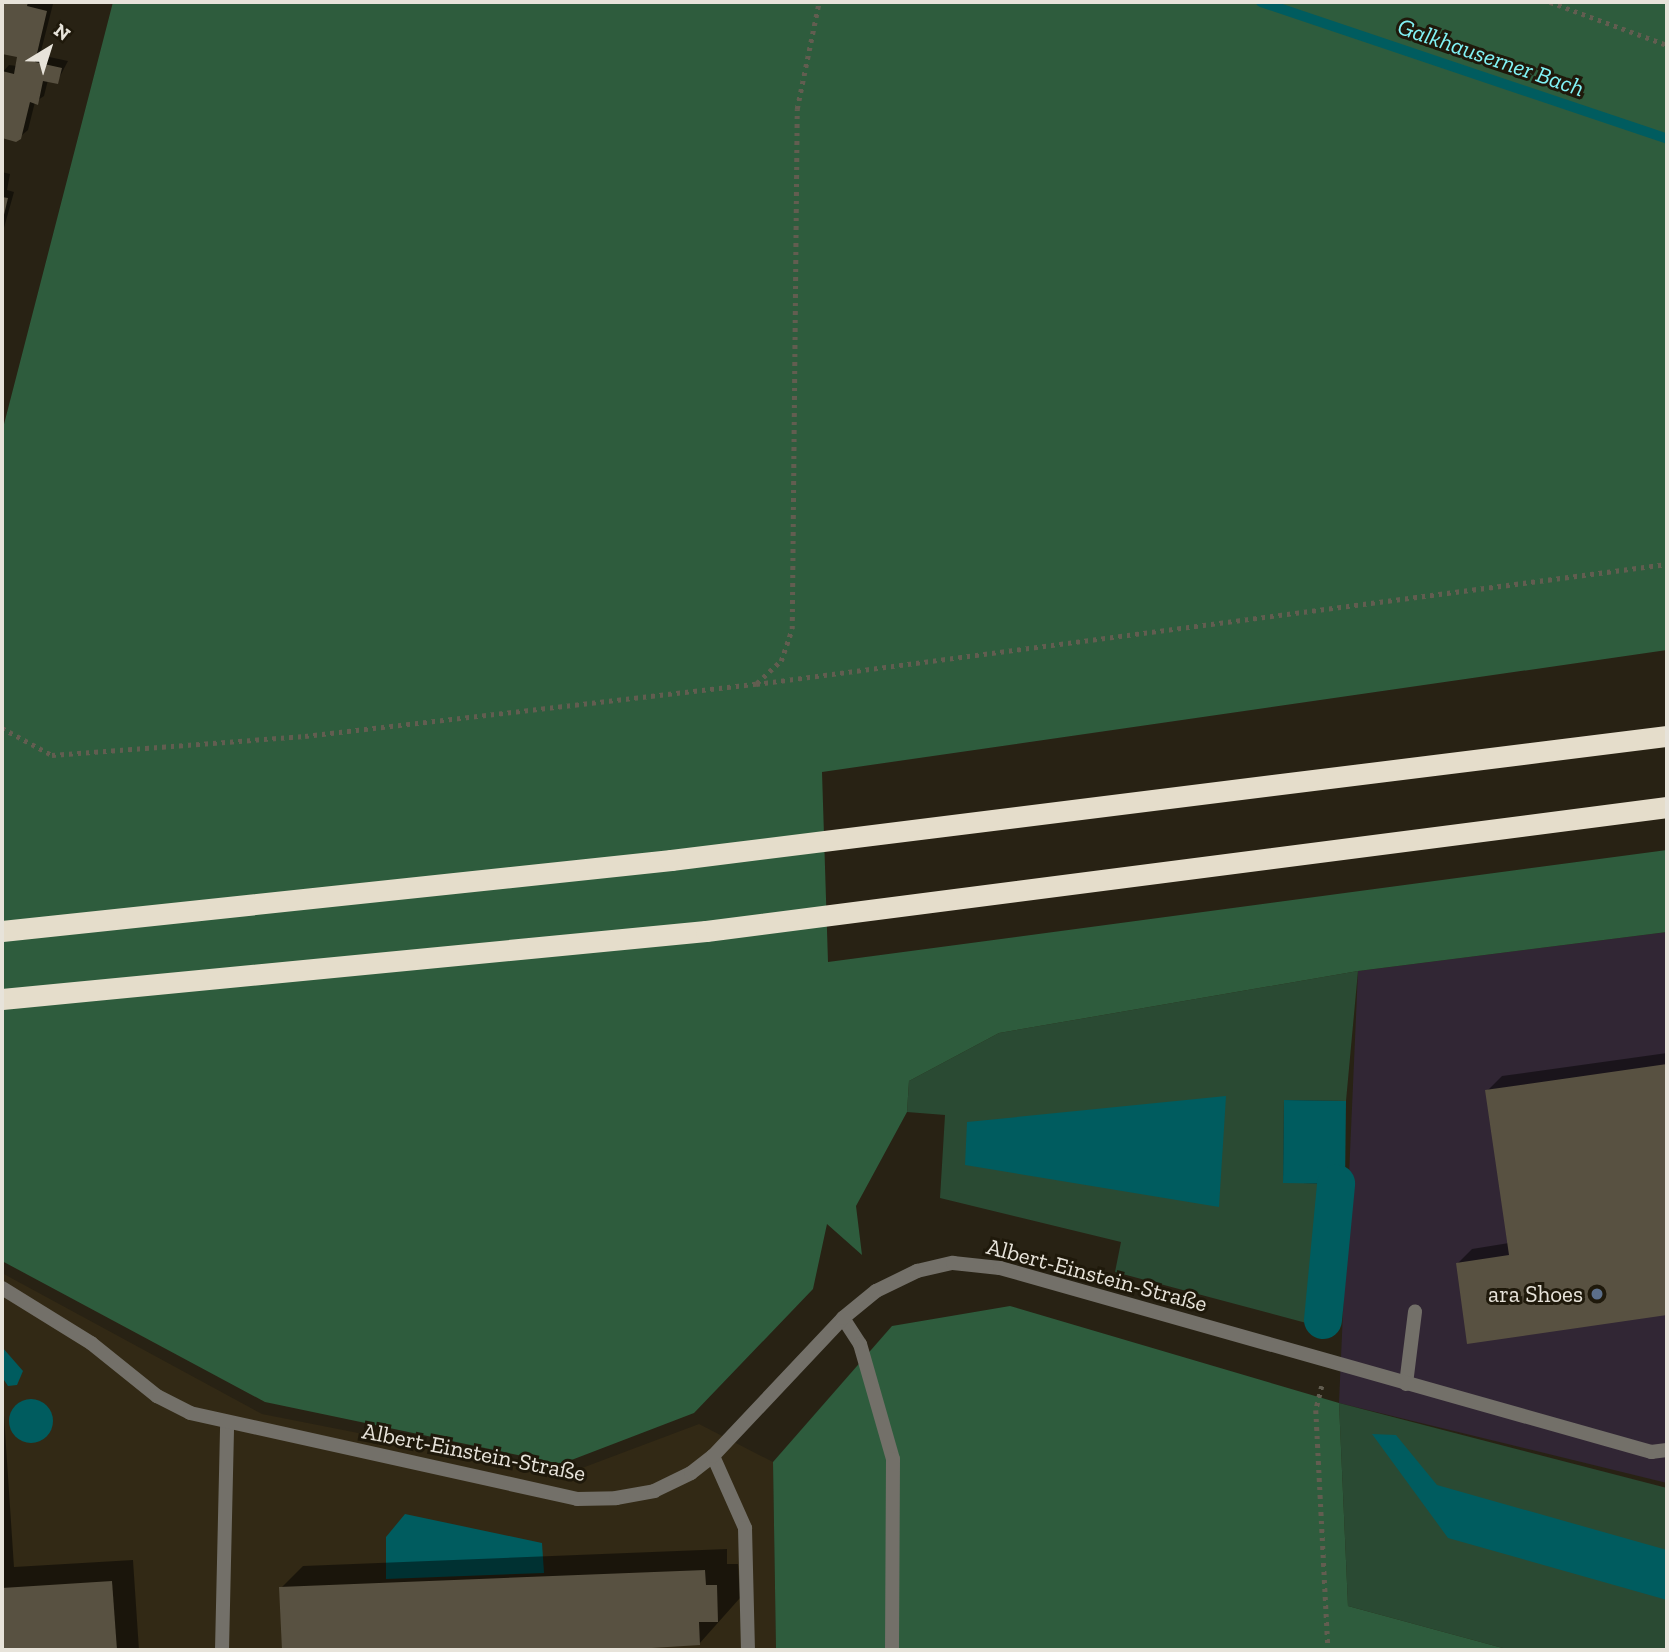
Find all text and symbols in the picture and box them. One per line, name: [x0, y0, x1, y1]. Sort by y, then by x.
water label: Galkhauserner Bach: [1394, 12, 1588, 102]
north arrow: [14, 14, 84, 84]
text: N: [49, 19, 75, 46]
street label: Albert-Einstein-Straße: [984, 1232, 1210, 1318]
place label: ara Shoes: [1488, 1280, 1583, 1308]
marker: ara Shoes: [1589, 1286, 1605, 1302]
street label: Albert-Einstein-Straße: [360, 1417, 588, 1487]

